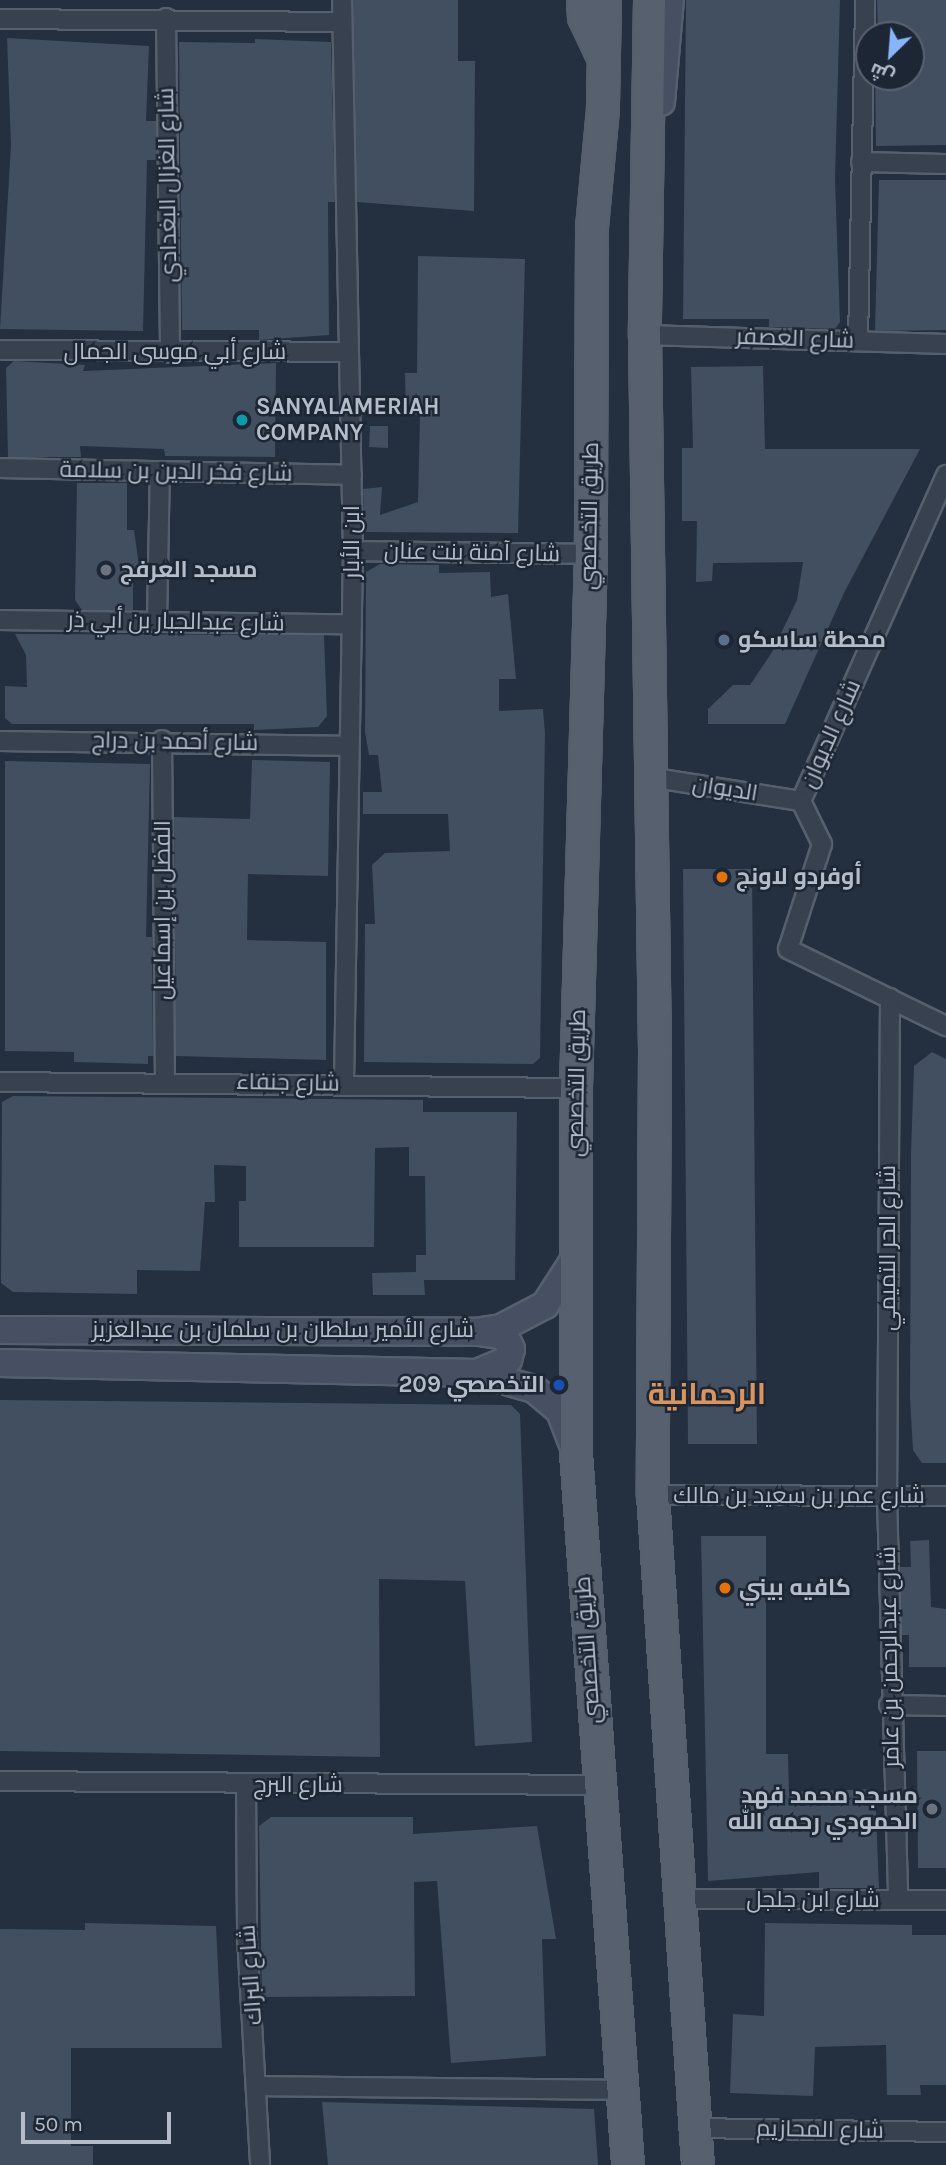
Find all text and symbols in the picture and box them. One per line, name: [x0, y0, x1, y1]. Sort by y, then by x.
north arrow: [855, 21, 925, 91]
text: ش: [866, 58, 898, 88]
street label: شارع الغزال البغدادي: [152, 87, 184, 283]
street label: شارع العصفر: [735, 323, 855, 355]
street label: شارع أبي موسى الجمال: [64, 338, 286, 366]
place label: SANYALAMERIAH COMPANY: [256, 393, 439, 447]
marker: SANYALAMERIAH COMPANY: [234, 412, 250, 428]
street label: طريق التخصصي: [575, 442, 605, 590]
street label: شارع فخر الدين بن سلامة: [59, 456, 293, 488]
street label: ابن الأبار: [338, 505, 366, 579]
street label: شارع آمنة بنت عنان: [384, 538, 560, 568]
place label: مسجد العرفج: [120, 556, 258, 584]
marker: مسجد العرفج: [98, 562, 114, 578]
street label: شارع عبدالجبار بن أبي ذر: [67, 606, 285, 638]
place label: محطة ساسكو: [738, 626, 886, 654]
marker: محطة ساسكو: [716, 632, 732, 648]
street label: شارع الديوان: [795, 676, 867, 792]
street label: شارع أحمد بن دراج: [91, 727, 259, 757]
street label: الديوان: [690, 770, 760, 808]
street label: الفضل بن إسماعيل: [149, 820, 177, 1000]
place label: أوفردو لاونج: [736, 863, 862, 891]
marker: أوفردو لاونج: [714, 869, 730, 885]
street label: طريق التخصصي: [562, 1009, 592, 1157]
street label: شارع جنفاء: [236, 1068, 340, 1098]
street label: شارع الحر التميمي: [874, 1165, 902, 1331]
street label: شارع الأمير سلطان بن سلمان بن عبدالعزيز: [92, 1316, 474, 1344]
place label: التخصصي 209: [398, 1371, 545, 1399]
district label: الرحمانية: [648, 1376, 766, 1412]
marker: التخصصي 209: [551, 1377, 567, 1393]
street label: شارع عمر بن سعيد بن مالك: [673, 1482, 925, 1510]
street label: شارع عبدالرحمن بن عامر: [874, 1546, 906, 1768]
place label: كافيه بيني: [739, 1574, 851, 1602]
street label: طريق التخصصي: [569, 1575, 607, 1725]
marker: كافيه بيني: [717, 1580, 733, 1596]
street label: شارع البرج: [253, 1771, 343, 1799]
place label: مسجد محمد فهد الحمودي رحمه الله: [728, 1782, 918, 1836]
marker: مسجد محمد فهد الحمودي رحمه الله: [924, 1801, 940, 1817]
street label: شارع ابن جلجل: [746, 1886, 880, 1914]
street label: شارع البراك: [234, 1924, 268, 2026]
scale bar: [24, 2098, 175, 2142]
text: 50 m: [34, 2112, 83, 2136]
street label: شارع المحازيم: [756, 2115, 884, 2145]

